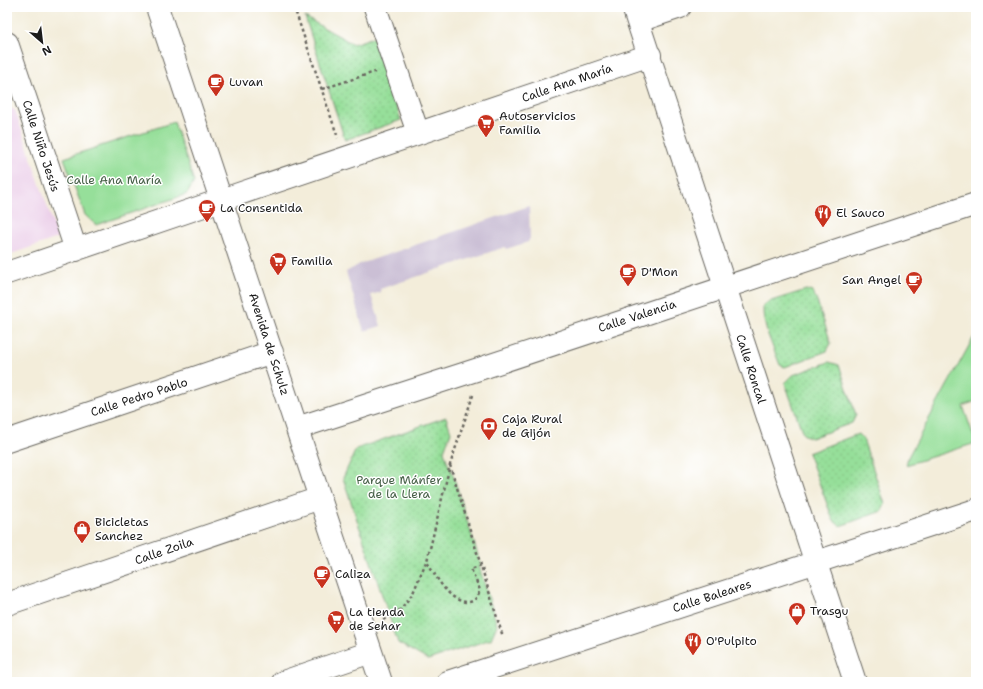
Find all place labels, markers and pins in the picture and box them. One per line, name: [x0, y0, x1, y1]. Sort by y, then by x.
cafe icon: Luvan: [206, 72, 226, 97]
place label: Luvan: [229, 74, 263, 90]
place label: Autoservicios Familia: [499, 108, 576, 138]
supermarket icon: Autoservicios Familia: [476, 113, 496, 138]
cafe icon: La Consentida: [197, 198, 217, 223]
place label: La Consentida: [220, 200, 303, 216]
restaurant icon: El Sauco: [813, 203, 833, 228]
place label: El Sauco: [836, 205, 885, 221]
supermarket icon: Familia: [268, 251, 288, 276]
place label: Familia: [291, 253, 333, 269]
cafe icon: D'Mon: [618, 262, 638, 287]
place label: D'Mon: [641, 264, 678, 280]
cafe icon: San Angel: [904, 270, 924, 295]
place label: San Angel: [842, 272, 901, 288]
place label: Caja Rural de Gijón: [502, 411, 562, 441]
bank icon: Caja Rural de Gijón: [479, 416, 499, 441]
place label: Bicicletas Sanchez: [95, 514, 149, 544]
shop icon: Bicicletas Sanchez: [72, 519, 92, 544]
cafe icon: Caliza: [312, 564, 332, 589]
place label: Caliza: [335, 566, 371, 582]
shop icon: Trasgu: [787, 601, 807, 626]
place label: Trasgu: [810, 603, 849, 619]
place label: La tienda de Sehar: [349, 604, 405, 634]
supermarket icon: La tienda de Sehar: [326, 609, 346, 634]
restaurant icon: O'Pulpito: [683, 631, 703, 656]
place label: O'Pulpito: [706, 633, 757, 649]

